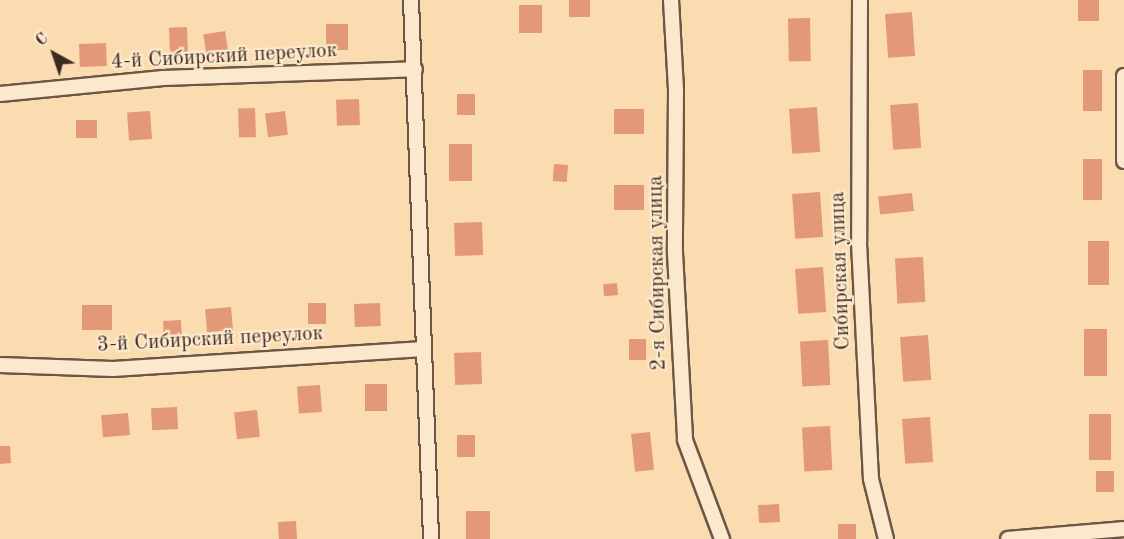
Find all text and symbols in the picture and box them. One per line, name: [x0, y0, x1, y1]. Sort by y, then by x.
north arrow: [24, 24, 84, 84]
text: С: [33, 31, 52, 50]
street label: 4-й Сибирский переулок: [110, 38, 338, 76]
street label: 2-я Сибирская улица: [644, 175, 672, 371]
street label: Сибирская улица: [826, 191, 856, 351]
street label: 3-й Сибирский переулок: [96, 321, 324, 359]

